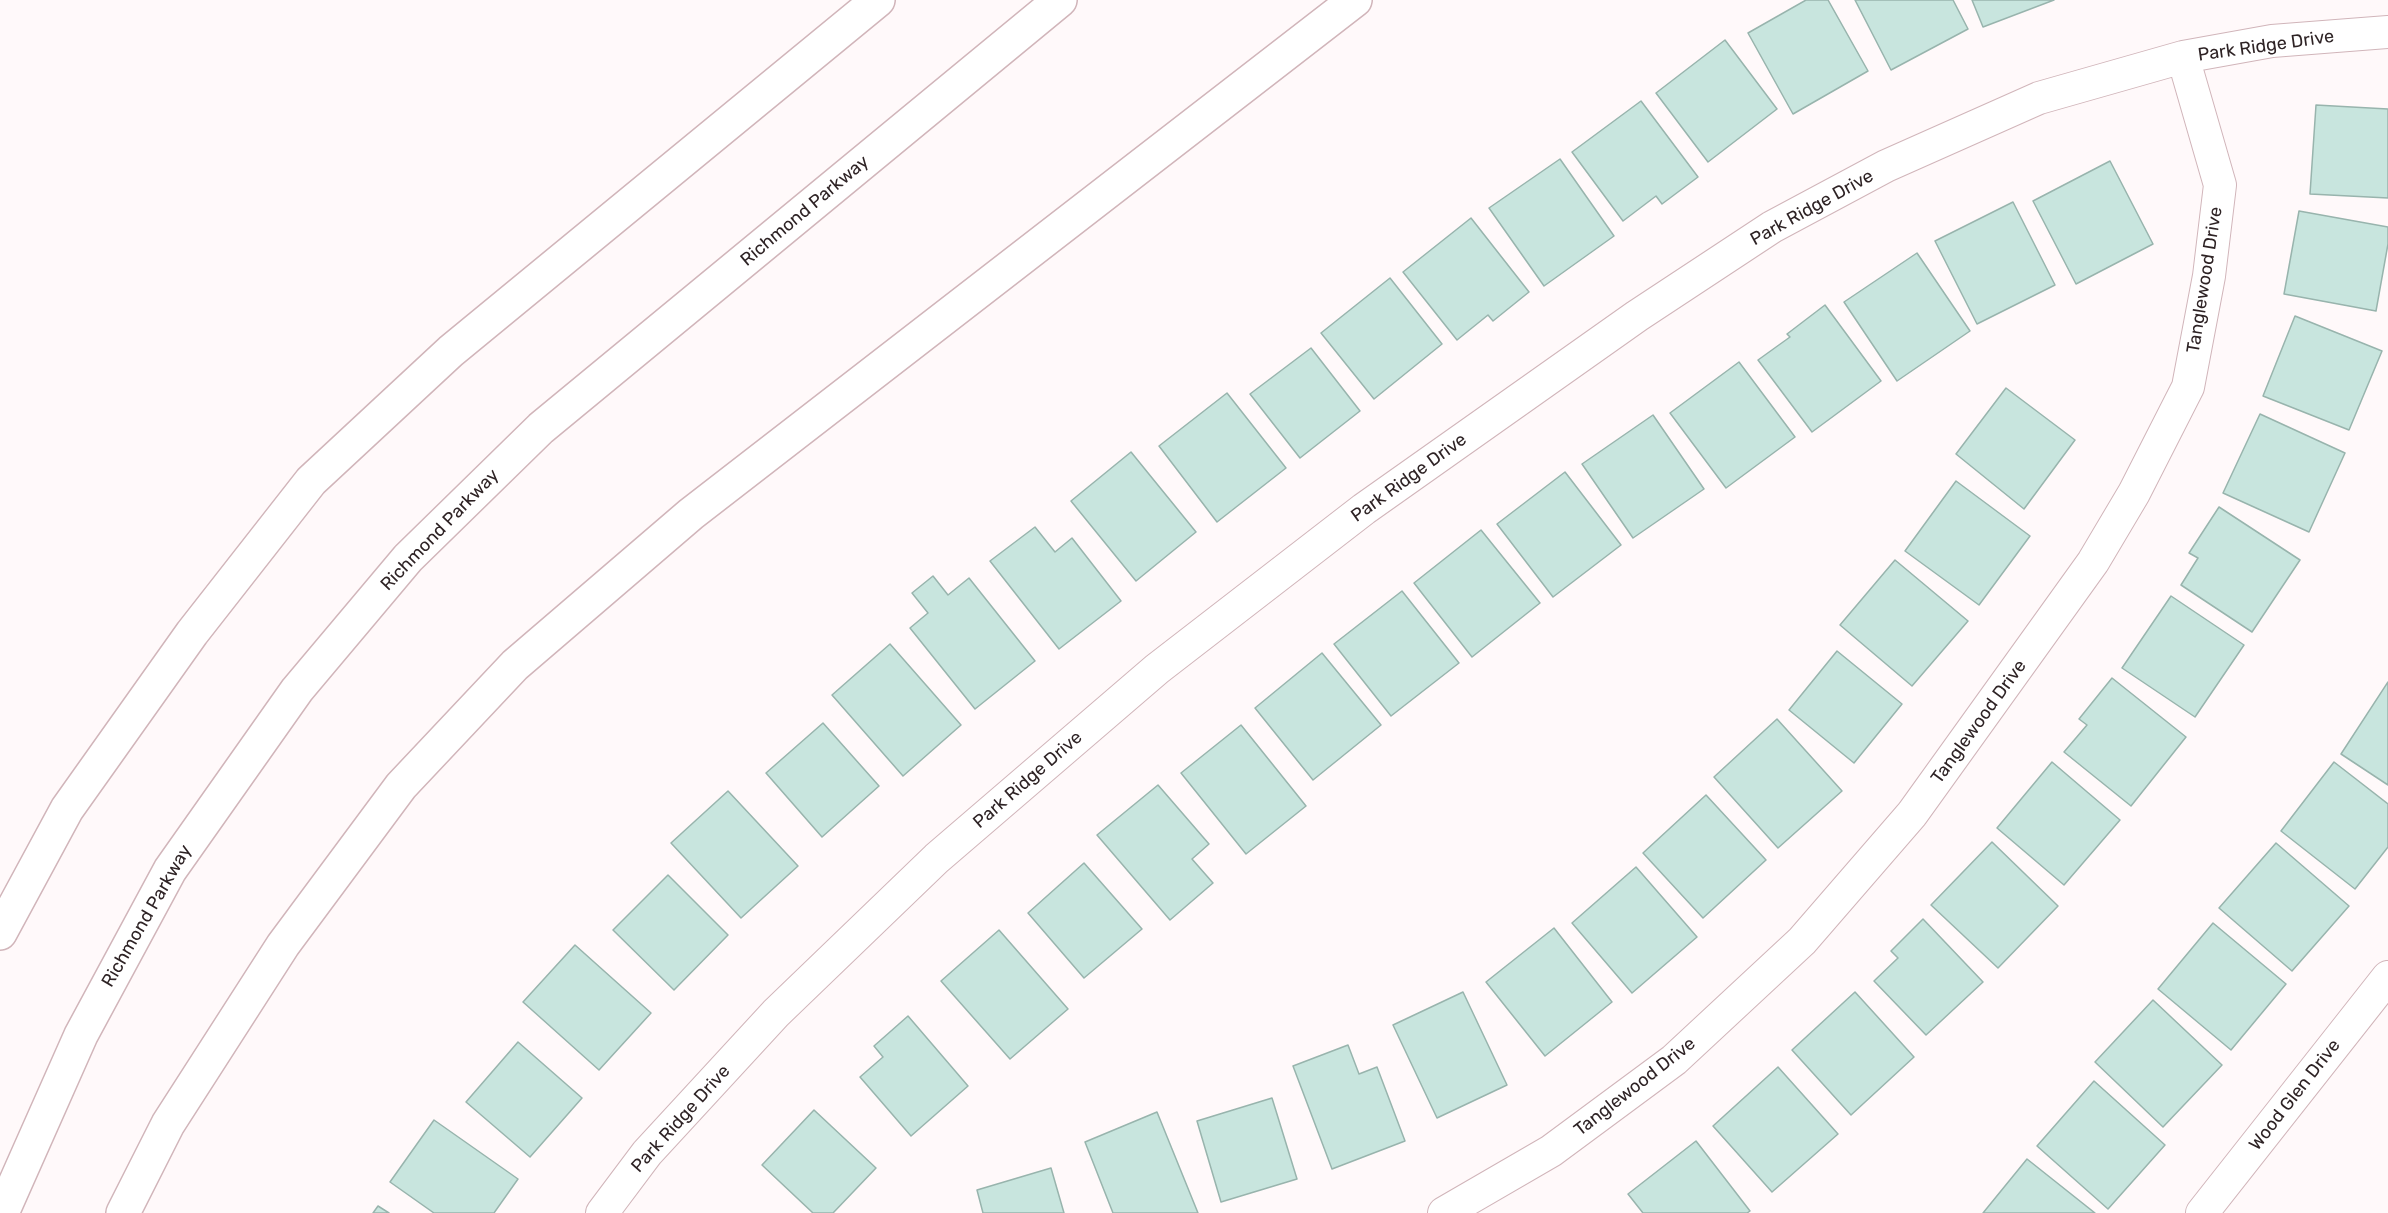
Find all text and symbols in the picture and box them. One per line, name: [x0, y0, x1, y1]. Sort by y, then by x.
street label: Park Ridge Drive: [2197, 26, 2335, 66]
street label: Richmond Parkway: [737, 151, 873, 271]
street label: Park Ridge Drive: [1747, 165, 1877, 251]
street label: Tanglewood Drive: [2183, 205, 2227, 355]
street label: Park Ridge Drive: [1347, 429, 1471, 527]
street label: Richmond Parkway: [376, 465, 504, 595]
street label: Tanglewood Drive: [1927, 656, 2031, 788]
street label: Park Ridge Drive: [969, 727, 1087, 833]
street label: Richmond Parkway: [97, 841, 197, 991]
street label: Tanglewood Drive: [1570, 1033, 1700, 1141]
street label: Wood Glen Drive: [2245, 1035, 2345, 1155]
street label: Park Ridge Drive: [627, 1061, 735, 1177]

